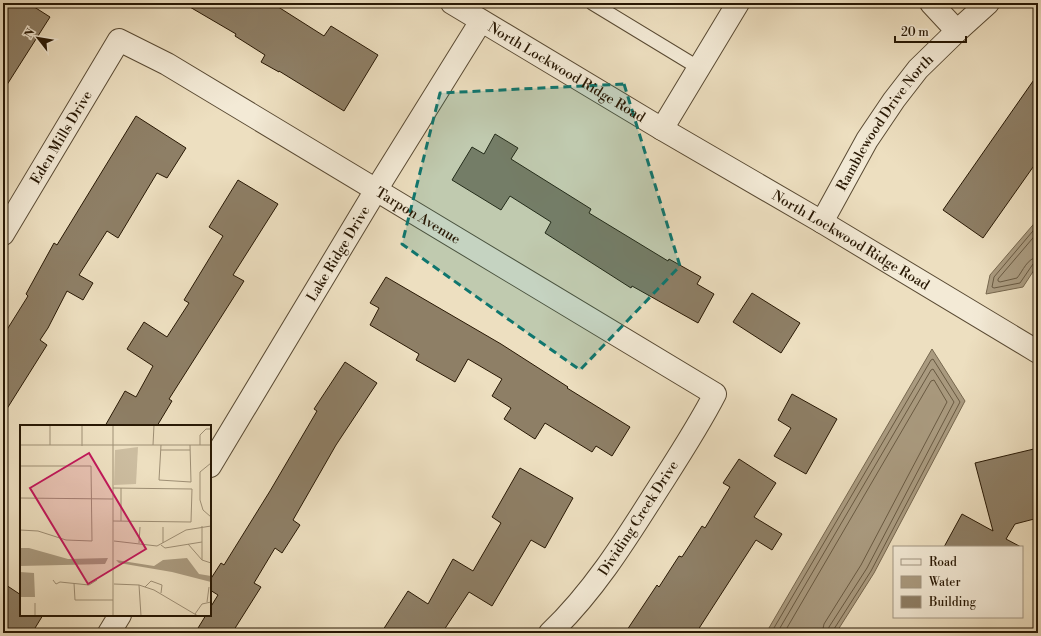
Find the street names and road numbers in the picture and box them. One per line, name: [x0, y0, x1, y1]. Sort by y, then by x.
street label: North Lockwood Ridge Road: [484, 19, 648, 127]
street label: Ramblewood Drive North: [833, 51, 938, 194]
street label: Eden Mills Drive: [27, 87, 97, 188]
street label: Tarpon Avenue: [372, 184, 463, 249]
street label: North Lockwood Ridge Road: [768, 187, 933, 295]
street label: Lake Ridge Drive: [303, 203, 374, 305]
street label: Dividing Creek Drive: [595, 458, 683, 579]

